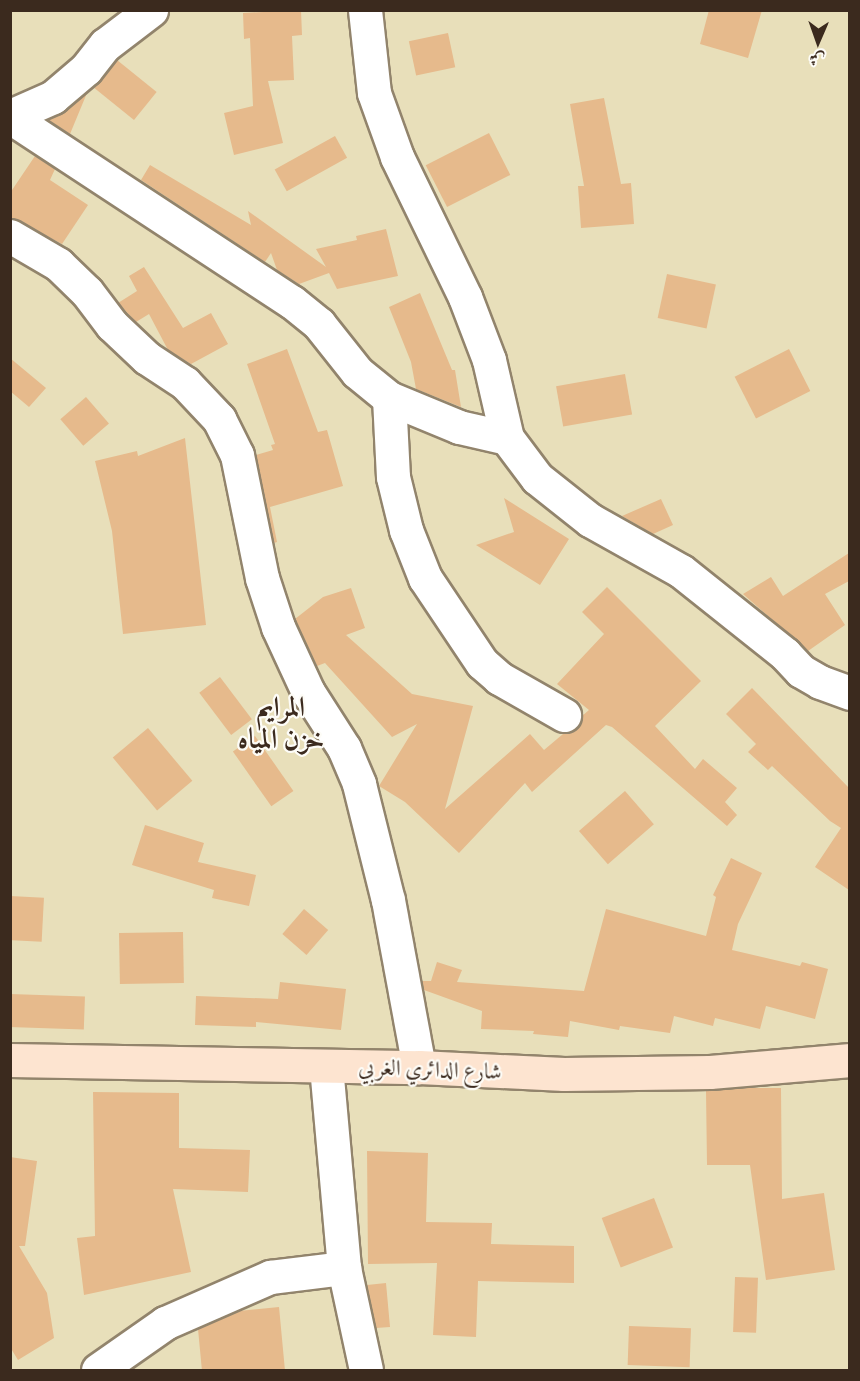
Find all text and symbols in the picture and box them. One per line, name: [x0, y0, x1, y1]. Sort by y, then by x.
north arrow: [788, 12, 848, 72]
text: ش: [809, 48, 826, 72]
district label: المرايم خزن المياه: [238, 689, 324, 755]
street label: شارع الدائري الغربي: [358, 1053, 502, 1085]

